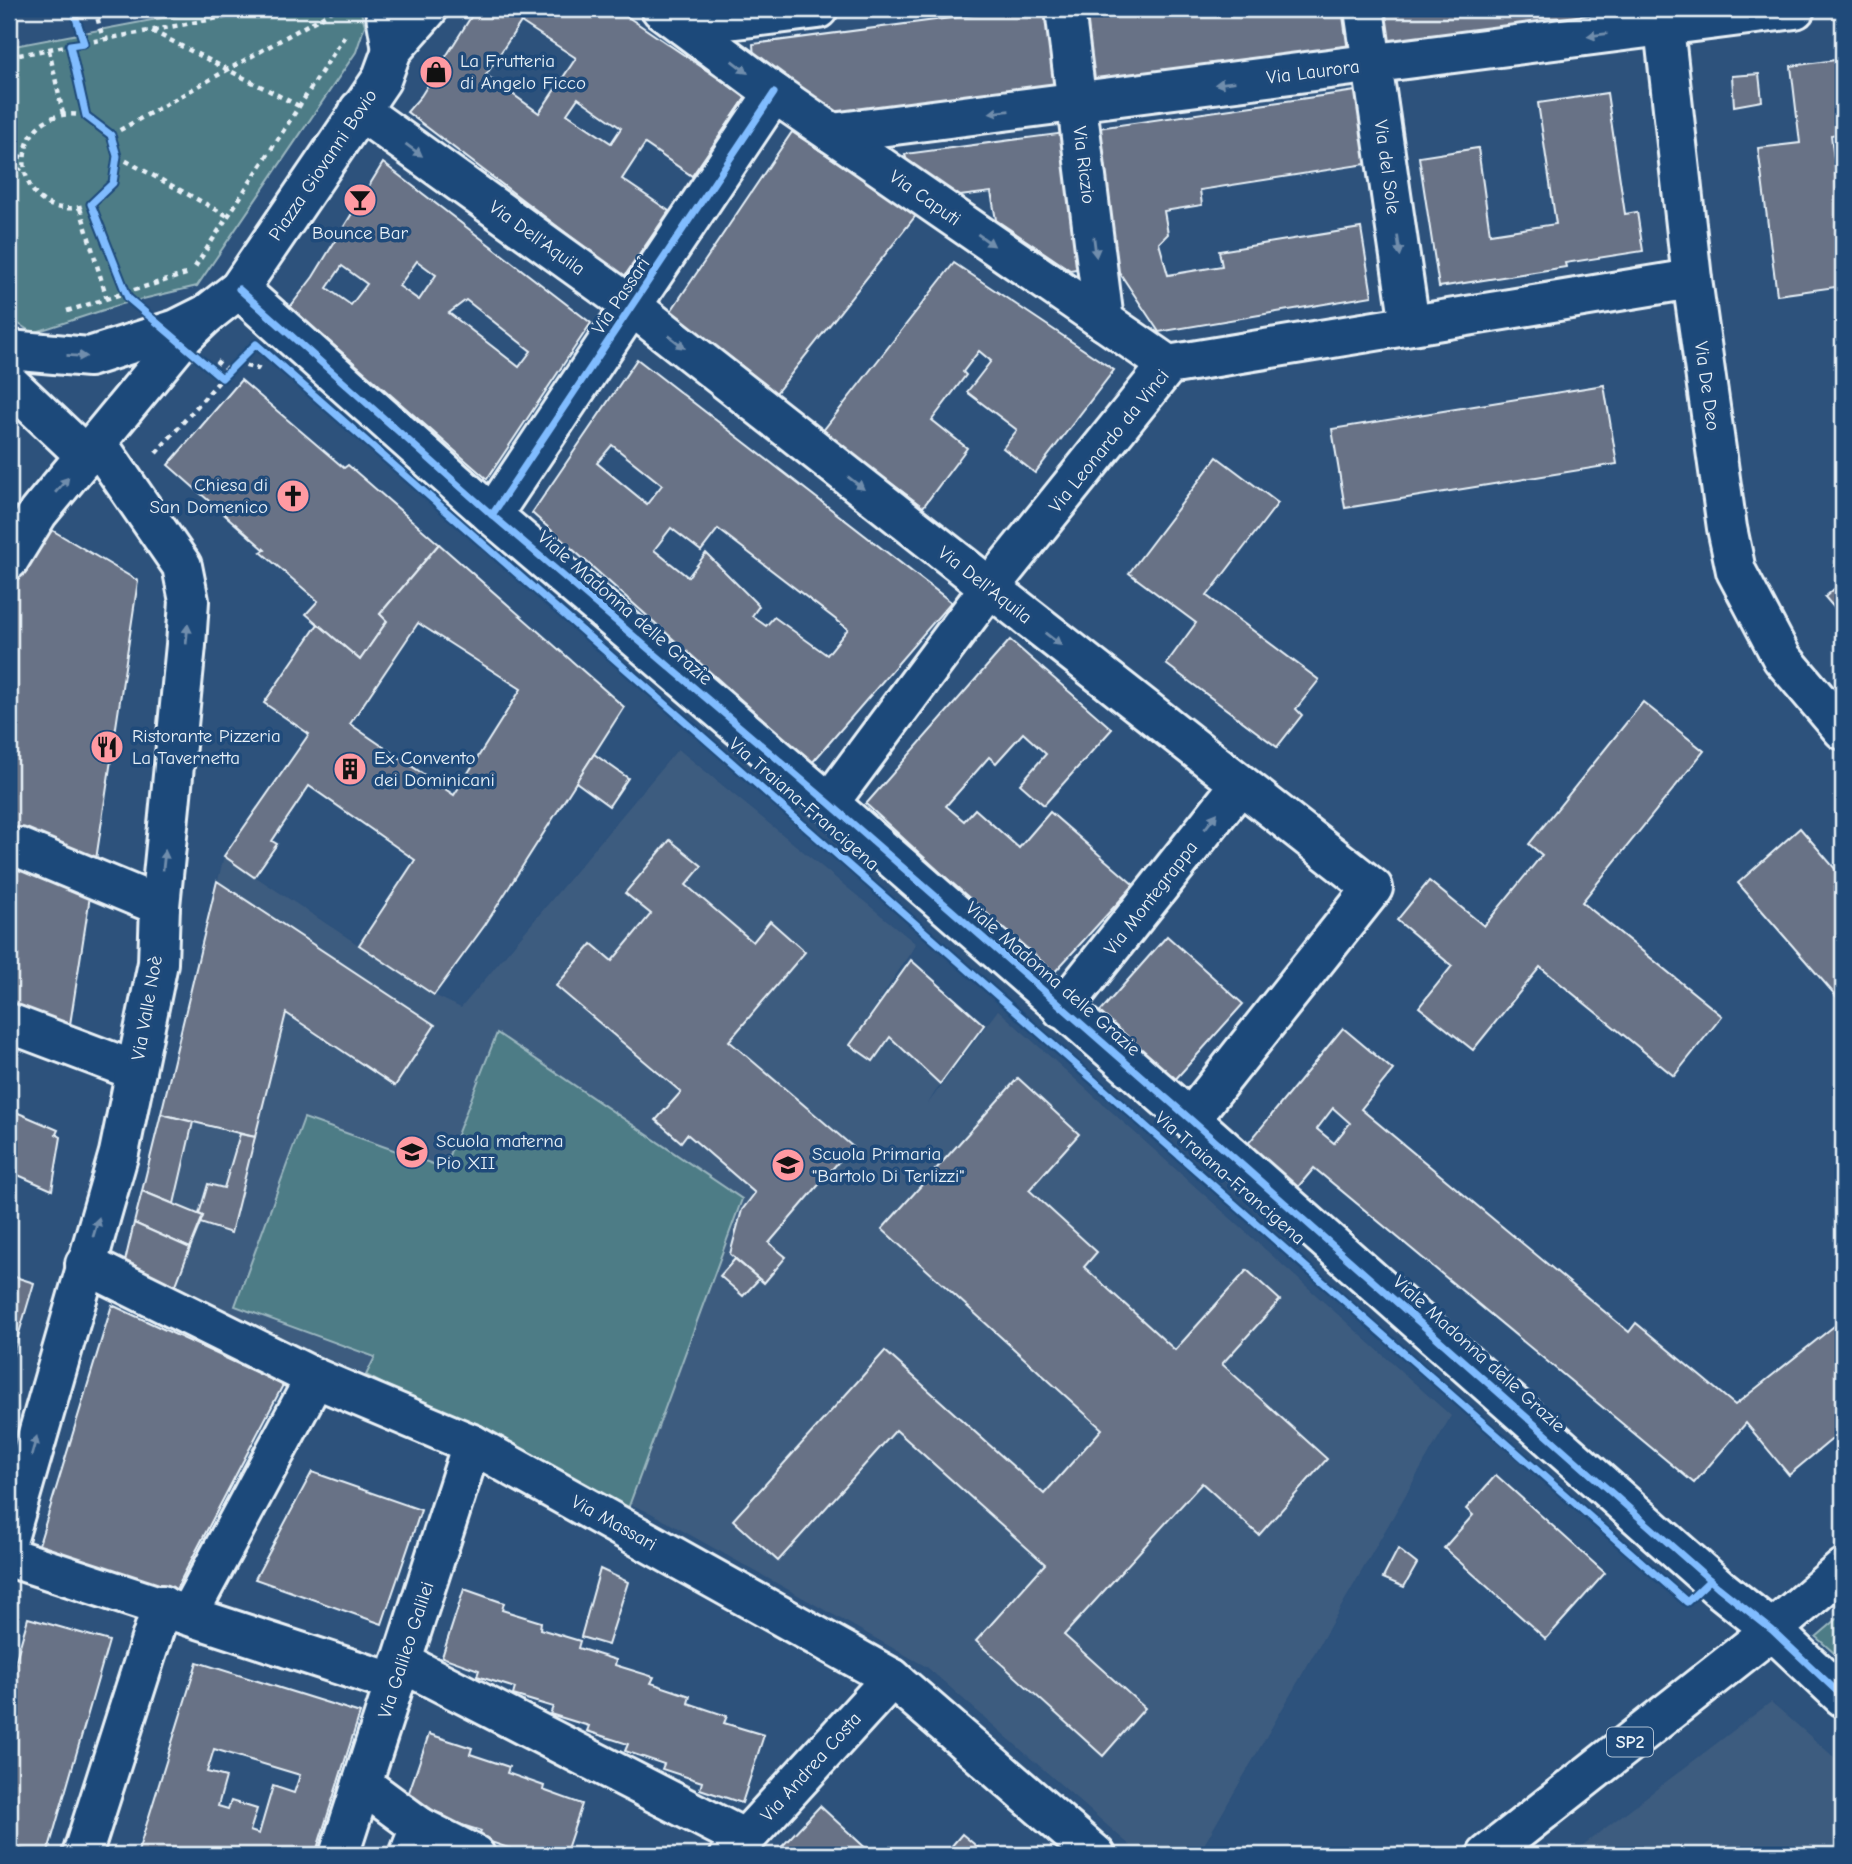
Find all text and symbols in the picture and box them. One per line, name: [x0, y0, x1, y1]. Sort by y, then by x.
one-way arrow: [1585, 30, 1607, 41]
place label: La Frutteria di Angelo Ficco: [460, 50, 586, 94]
shop icon: La Frutteria di Angelo Ficco: [417, 53, 455, 91]
street label: Via Laurora: [1265, 55, 1361, 89]
one-way arrow: [731, 59, 749, 73]
one-way arrow: [1214, 77, 1236, 88]
street label: Piazza Giovanni Bovio: [264, 85, 382, 245]
one-way arrow: [988, 106, 1010, 117]
street label: Via del Sole: [1369, 118, 1405, 216]
street label: Via Riczio: [1068, 125, 1100, 205]
one-way arrow: [405, 142, 423, 156]
street label: Via Caputi: [885, 166, 965, 230]
bar icon: Bounce Bar: [341, 181, 379, 219]
street label: Via Dell'Aquila: [485, 196, 589, 280]
place label: Bounce Bar: [312, 222, 409, 244]
one-way arrow: [977, 233, 995, 247]
one-way arrow: [1393, 235, 1404, 257]
one-way arrow: [1089, 236, 1100, 258]
street label: Via Passari: [587, 253, 655, 339]
one-way arrow: [668, 334, 686, 348]
street label: Via De Deo: [1690, 340, 1724, 432]
one-way arrow: [66, 351, 88, 362]
street label: Via Leonardo da Vinci: [1044, 365, 1174, 517]
place label: Chiesa di San Domenico: [150, 474, 268, 518]
one-way arrow: [846, 475, 864, 490]
one-way arrow: [54, 476, 70, 494]
church icon: Chiesa di San Domenico: [274, 477, 312, 515]
street label: Viale Madonna delle Grazie: [533, 526, 717, 690]
street label: Via Dell'Aquila: [934, 542, 1036, 628]
one-way arrow: [182, 622, 193, 644]
one-way arrow: [1044, 631, 1062, 646]
place label: Ristorante Pizzeria La Tavernetta: [132, 725, 281, 769]
restaurant icon: Ristorante Pizzeria La Tavernetta: [88, 728, 126, 766]
street label: Via Traiana-Francigena: [725, 733, 883, 875]
place label: Ex Convento dei Dominicani: [374, 747, 495, 791]
building icon: Ex Convento dei Dominicani: [331, 750, 369, 788]
one-way arrow: [1204, 813, 1219, 831]
street label: Via Montegrappa: [1100, 837, 1202, 959]
one-way arrow: [159, 849, 170, 871]
street label: Viale Madonna delle Grazie: [961, 897, 1145, 1061]
street label: Via Valle Noè: [127, 954, 167, 1062]
street label: Via Traiana-Francigena: [1151, 1107, 1309, 1249]
place label: Scuola materna Pio XII: [436, 1130, 564, 1174]
school or university icon: Scuola materna Pio XII: [393, 1133, 431, 1171]
place label: Scuola Primaria "Bartolo Di Terlizzi": [812, 1143, 964, 1187]
school or university icon: Scuola Primaria "Bartolo Di Terlizzi": [769, 1146, 807, 1184]
one-way arrow: [92, 1216, 102, 1237]
street label: Viale Madonna delle Grazie: [1388, 1271, 1570, 1437]
one-way arrow: [29, 1435, 40, 1457]
street label: Via Massari: [568, 1491, 660, 1555]
street label: Via Galileo Galilei: [374, 1579, 438, 1721]
street label: Via Andrea Costa: [756, 1708, 866, 1826]
road number: SP2: [1607, 1728, 1653, 1756]

